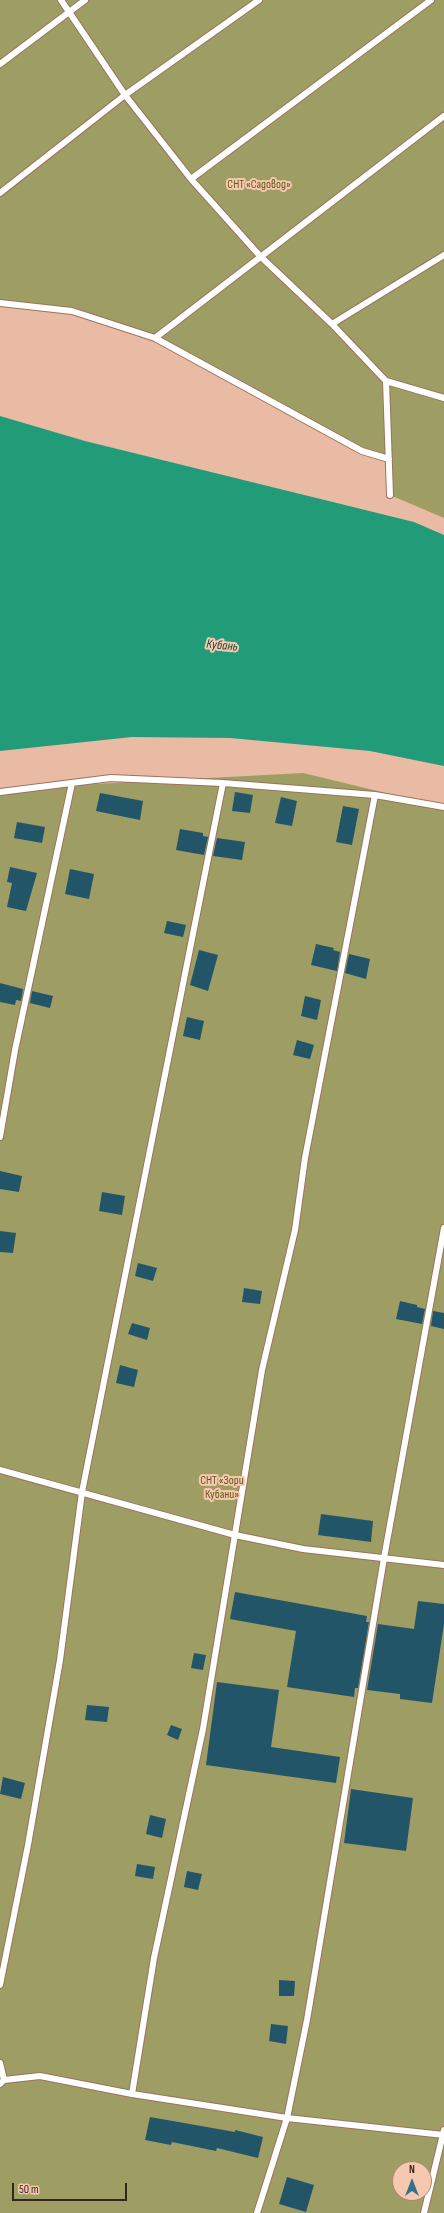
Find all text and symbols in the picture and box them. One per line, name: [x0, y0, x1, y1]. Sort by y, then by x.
park label: СНТ «Садовод»: [227, 178, 291, 192]
water label: Кубань: [206, 637, 238, 655]
park label: СНТ «Зори Кубани»: [200, 1474, 244, 1502]
north arrow: [392, 2161, 432, 2201]
text: N: [409, 2163, 415, 2176]
scale bar: [14, 2175, 129, 2201]
text: 50 m: [19, 2182, 39, 2197]

